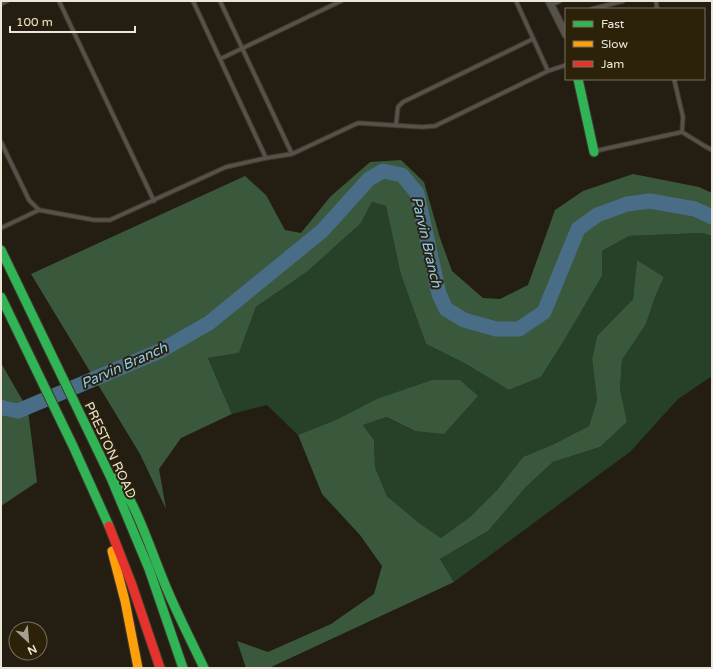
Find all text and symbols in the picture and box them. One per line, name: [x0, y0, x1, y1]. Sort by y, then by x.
scale bar: [10, 8, 135, 34]
legend: [565, 8, 705, 80]
text: 100 m: [16, 15, 53, 29]
text: Fast: [601, 17, 625, 31]
text: Slow: [601, 37, 628, 51]
text: Jam: [601, 57, 624, 71]
water label: Parvin Branch: [408, 195, 445, 290]
water label: Parvin Branch: [78, 339, 170, 392]
street label: PRESTON ROAD: [81, 400, 140, 502]
north arrow: [8, 621, 48, 661]
text: N: [25, 642, 39, 657]

